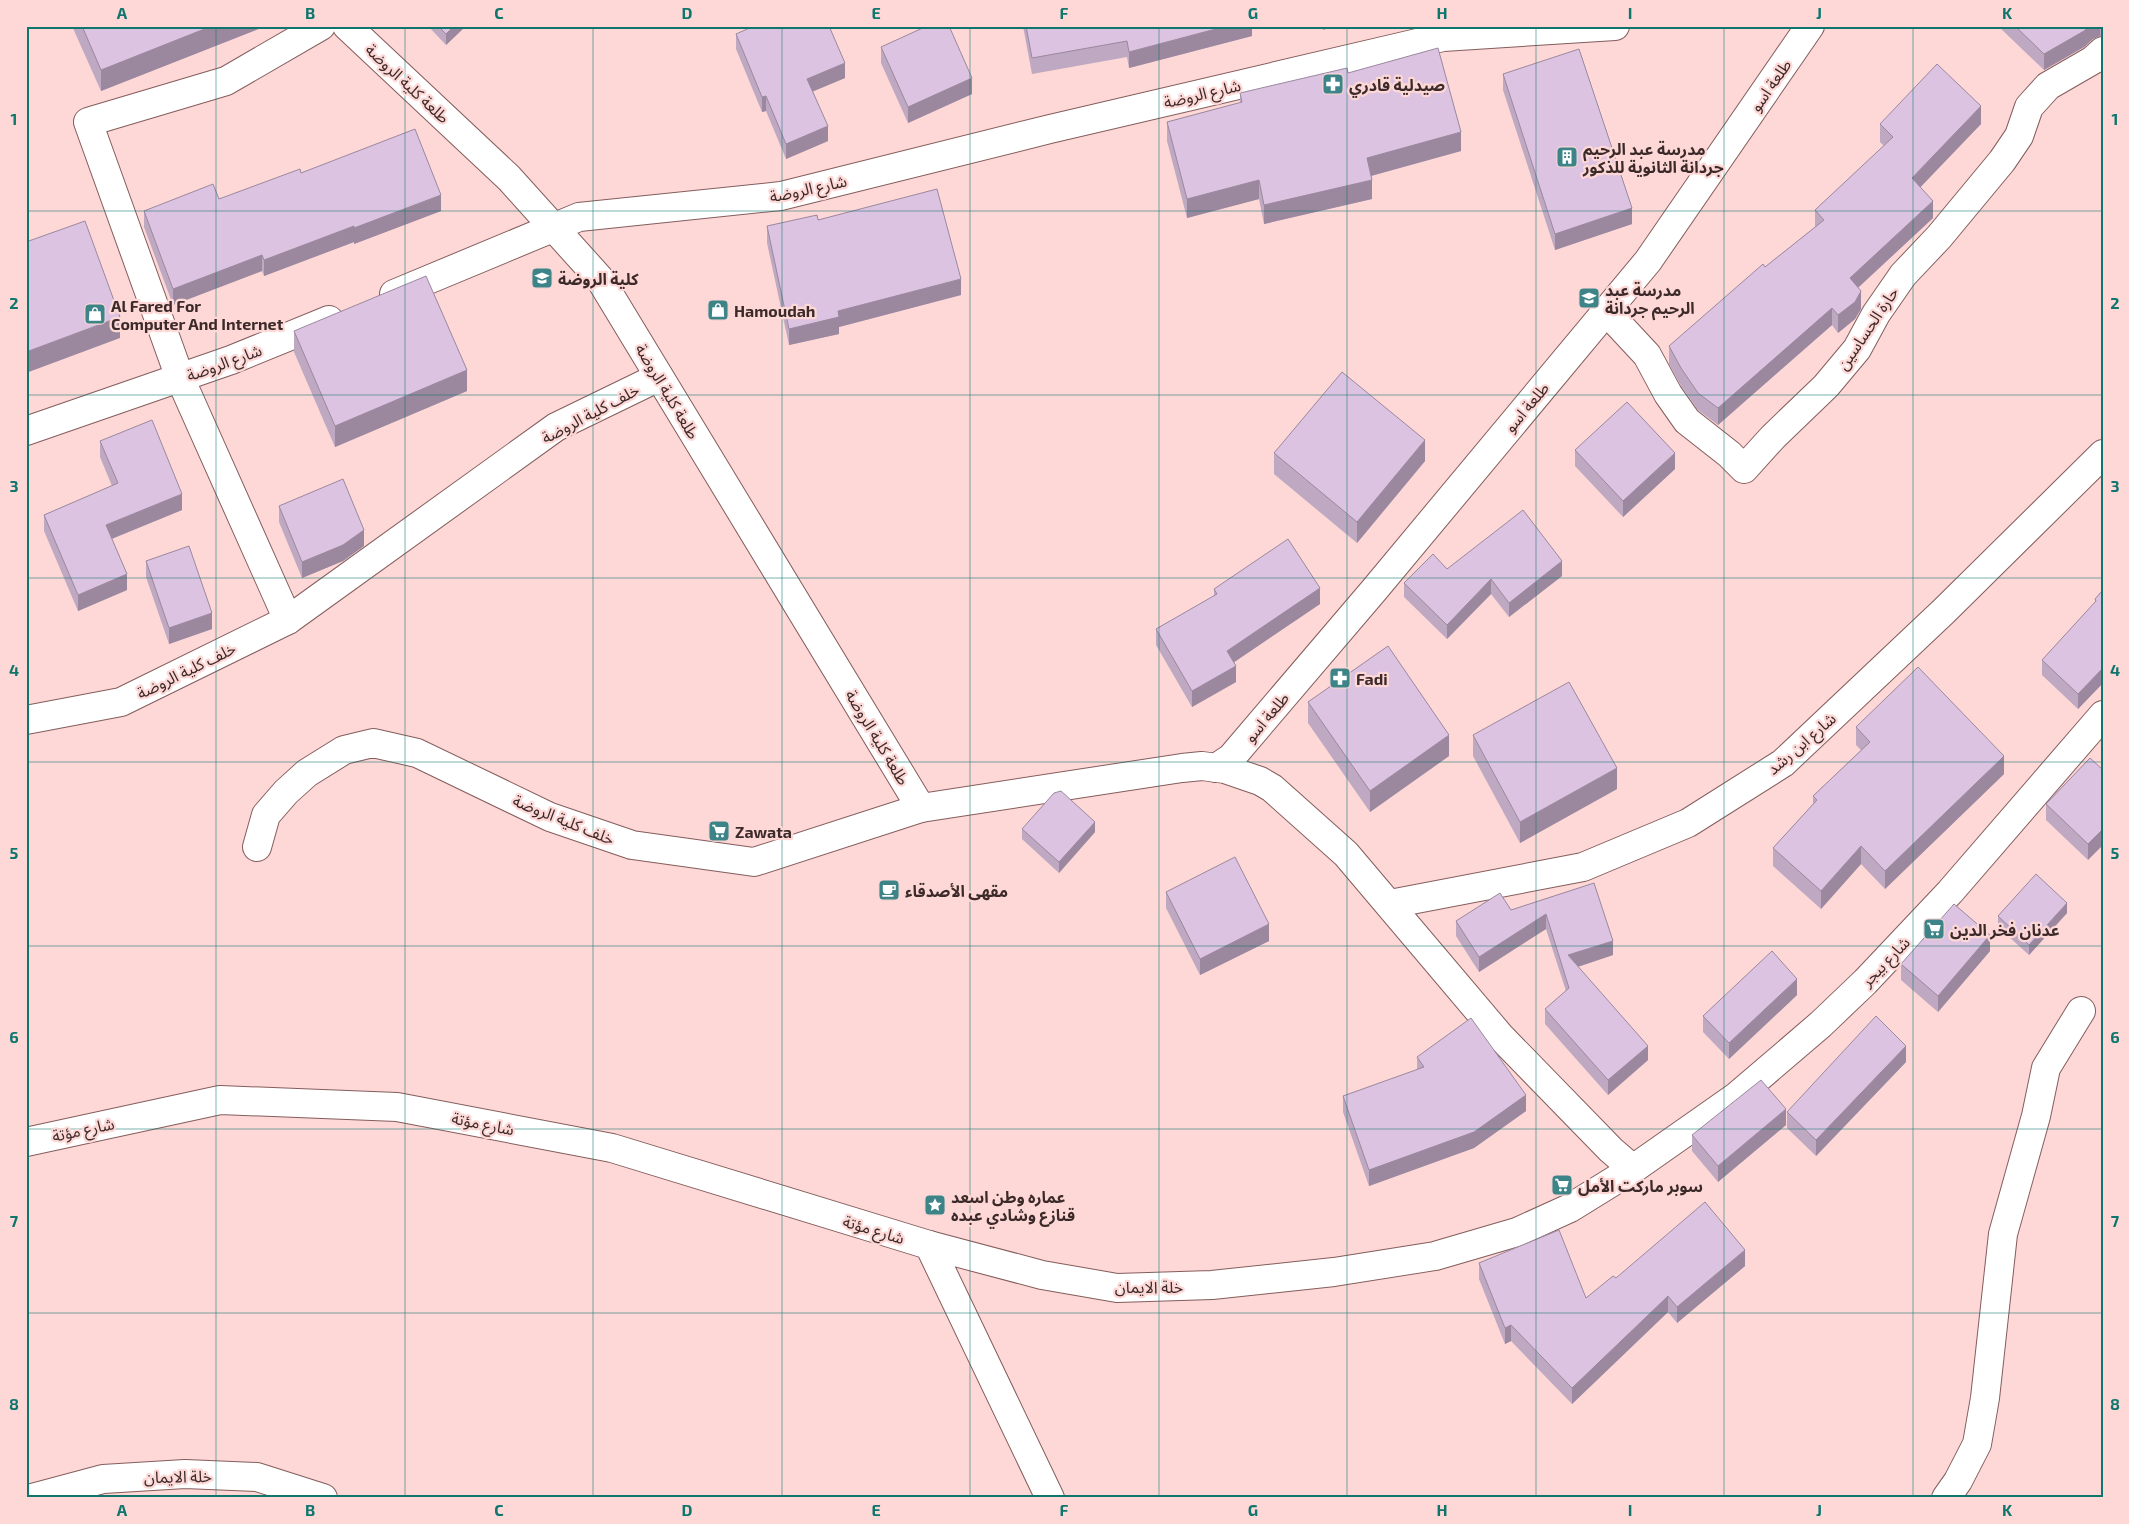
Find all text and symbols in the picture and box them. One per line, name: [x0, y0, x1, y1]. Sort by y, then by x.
text: A: [117, 3, 128, 22]
text: B: [305, 3, 315, 22]
text: C: [494, 3, 504, 22]
text: D: [682, 3, 693, 22]
text: E: [871, 3, 881, 22]
text: F: [1060, 3, 1069, 22]
text: G: [1248, 3, 1258, 22]
text: H: [1436, 3, 1448, 22]
text: I: [1628, 3, 1632, 22]
text: J: [1816, 3, 1822, 22]
text: K: [2002, 3, 2013, 22]
street label: طلعة كلية الروضة: [361, 39, 454, 128]
street label: طلعة اسو: [1745, 55, 1796, 115]
pharmacy icon: صيدلية قادري: [1321, 72, 1345, 96]
street label: شارع الروضة: [1162, 75, 1243, 115]
place label: صيدلية قادري: [1349, 75, 1445, 98]
text: 1: [11, 109, 17, 128]
text: 1: [2112, 109, 2118, 128]
place label: مدرسة عبد الرحيم جردانة الثانوية للذكور: [1582, 139, 1724, 177]
building icon: مدرسة عبد الرحيم جردانة الثانوية للذكور: [1555, 145, 1579, 169]
street label: شارع الروضة: [768, 171, 849, 209]
school or university icon: كلية الروضة: [530, 266, 554, 290]
place label: كلية الروضة: [558, 269, 639, 289]
place label: مدرسة عبد الرحيم جردانة: [1605, 280, 1695, 321]
street label: حارة الحساسين: [1832, 283, 1903, 374]
school or university icon: مدرسة عبد الرحيم جردانة: [1577, 286, 1601, 310]
text: 2: [9, 293, 19, 312]
text: 2: [2110, 293, 2120, 312]
place label: Al Fared For Computer And Internet: [111, 296, 284, 333]
shop icon: Hamoudah: [706, 298, 730, 322]
place label: Hamoudah: [734, 301, 816, 320]
shop icon: Al Fared For Computer And Internet: [83, 302, 107, 326]
street label: شارع الروضة: [184, 340, 265, 388]
street label: طلعة كلية الروضة: [631, 340, 704, 443]
street label: طلعة اسو: [1500, 378, 1553, 436]
street label: خلف كلية الروضة: [538, 379, 642, 448]
text: 3: [9, 476, 19, 495]
text: 3: [2110, 476, 2120, 495]
street label: خلف كلية الروضة: [133, 638, 239, 703]
text: 4: [9, 660, 19, 679]
text: 4: [2110, 660, 2120, 679]
pharmacy icon: Fadi: [1328, 666, 1352, 690]
place label: Fadi: [1356, 669, 1388, 688]
street label: طلعة كلية الروضة: [841, 686, 914, 789]
street label: طلعة اسو: [1240, 688, 1293, 746]
street label: شارع ابن رشد: [1763, 708, 1842, 781]
street label: خلف كلية الروضة: [510, 790, 618, 849]
supermarket icon: Zawata: [707, 819, 731, 843]
place label: Zawata: [735, 822, 792, 841]
text: 5: [10, 843, 19, 862]
text: 5: [2111, 843, 2120, 862]
cafe icon: مقهى الأصدقاء: [877, 878, 901, 902]
place label: مقهى الأصدقاء: [905, 881, 1008, 901]
supermarket icon: عدنان فخر الدين: [1922, 917, 1946, 941]
place label: عدنان فخر الدين: [1950, 920, 2060, 940]
street label: شارع بيجر: [1856, 932, 1916, 993]
text: 6: [9, 1027, 19, 1046]
text: 6: [2110, 1027, 2120, 1046]
street label: شارع مؤتة: [449, 1108, 516, 1142]
street label: شارع مؤتة: [50, 1113, 117, 1149]
supermarket icon: سوبر ماركت الأمل: [1550, 1173, 1574, 1197]
place label: سوبر ماركت الأمل: [1578, 1176, 1703, 1196]
place label: عماره وطن اسعد قنازع وشادي عبده: [951, 1187, 1075, 1228]
place icon: عماره وطن اسعد قنازع وشادي عبده: [923, 1193, 947, 1217]
text: 7: [10, 1211, 19, 1230]
street label: شارع مؤتة: [840, 1211, 907, 1251]
text: 7: [2111, 1211, 2120, 1230]
street label: خلة الايمان: [1115, 1277, 1183, 1297]
text: 8: [9, 1394, 19, 1413]
text: 8: [2110, 1394, 2120, 1413]
street label: خلة الايمان: [144, 1466, 212, 1487]
text: A: [117, 1500, 128, 1519]
text: B: [305, 1500, 315, 1519]
text: C: [494, 1500, 504, 1519]
text: D: [682, 1500, 693, 1519]
text: E: [871, 1500, 881, 1519]
text: F: [1060, 1500, 1069, 1519]
text: G: [1248, 1500, 1258, 1519]
text: H: [1436, 1500, 1448, 1519]
text: I: [1628, 1500, 1632, 1519]
text: J: [1816, 1500, 1822, 1519]
text: K: [2002, 1500, 2013, 1519]

